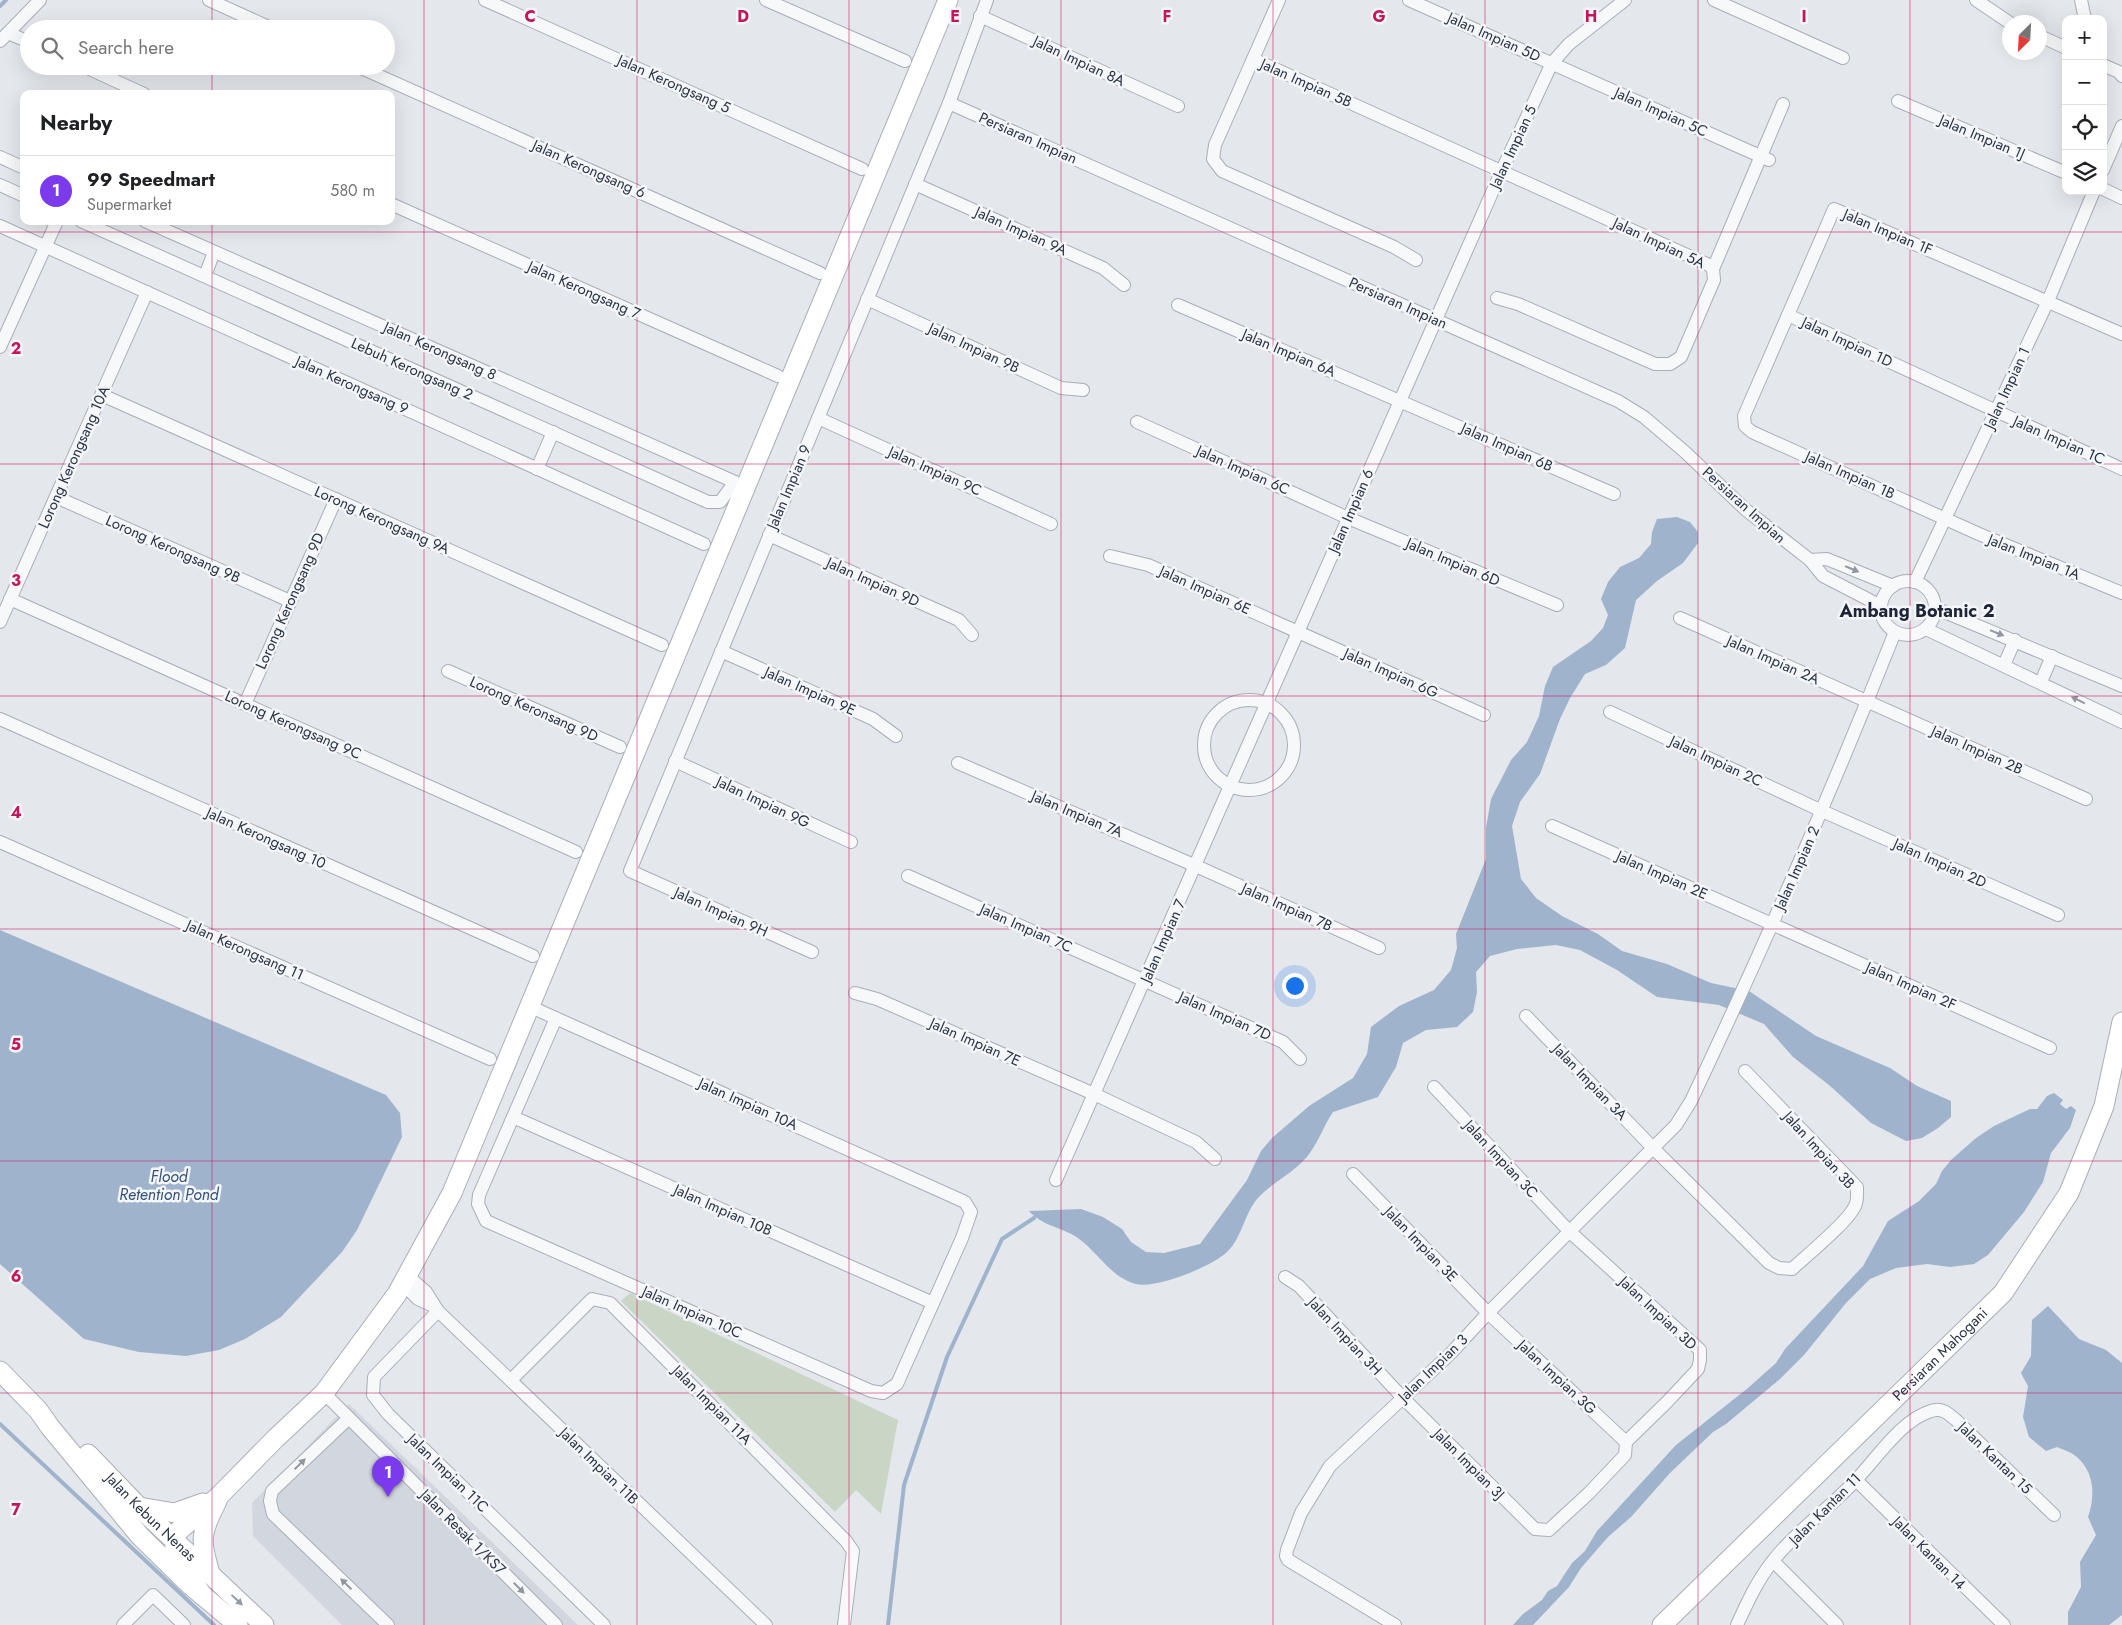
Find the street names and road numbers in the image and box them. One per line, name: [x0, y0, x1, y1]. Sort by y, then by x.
street label: Jalan Impian 5D: [1442, 6, 1544, 67]
street label: Jalan Impian 8A: [1028, 29, 1129, 92]
street label: Jalan Kerongsang 5: [612, 48, 734, 119]
street label: Jalan Impian 5B: [1255, 52, 1355, 113]
street label: Jalan Impian 5C: [1609, 81, 1711, 142]
street label: Jalan Impian 5: [1483, 102, 1542, 194]
street label: Persiaran Impian: [975, 107, 1081, 169]
street label: Jalan Impian 1J: [1934, 108, 2028, 165]
street label: Jalan Kerongsang 6: [527, 133, 649, 204]
street label: Jalan Impian 9A: [970, 200, 1071, 261]
street label: Jalan Impian 1F: [1838, 202, 1936, 261]
street label: Jalan Impian 5A: [1607, 211, 1709, 274]
street label: Jalan Kerongsang 7: [522, 254, 644, 325]
street label: Persiaran Impian: [1345, 272, 1451, 334]
street label: Jalan Impian 1D: [1796, 310, 1896, 373]
street label: Jalan Kerongsang 8: [378, 315, 500, 386]
street label: Jalan Impian 9B: [923, 316, 1023, 379]
street label: Jalan Impian 6A: [1237, 323, 1339, 383]
street label: Lebuh Kerongsang 2: [348, 332, 476, 406]
street label: Jalan Impian 1: [1978, 343, 2036, 434]
street label: Jalan Kerongsang 9: [290, 349, 412, 420]
street label: Lorong Kerongsang 10A: [33, 382, 115, 532]
street label: Jalan Impian 1C: [2008, 409, 2108, 470]
street label: Jalan Impian 6B: [1456, 416, 1556, 477]
street label: Jalan Impian 6C: [1191, 439, 1293, 500]
street label: Jalan Impian 9C: [883, 440, 985, 501]
street label: Jalan Impian 9: [761, 441, 817, 535]
street label: Jalan Impian 1B: [1800, 445, 1899, 505]
street label: Persiaran Impian: [1697, 462, 1791, 548]
street label: Jalan Impian 6: [1322, 465, 1379, 558]
street label: Lorong Kerongsang 9A: [311, 480, 453, 560]
street label: Lorong Kerongsang 9B: [102, 509, 244, 589]
street label: Jalan Impian 1A: [1983, 528, 2084, 586]
street label: Lorong Kerongsang 9D: [250, 529, 330, 673]
street label: Jalan Impian 6D: [1401, 532, 1503, 592]
street label: Jalan Impian 9D: [821, 551, 923, 612]
street label: Jalan Impian 6E: [1154, 559, 1254, 620]
street label: Jalan Impian 2A: [1721, 629, 1823, 690]
street label: Jalan Impian 6G: [1338, 641, 1442, 704]
street label: Jalan Impian 9E: [759, 660, 859, 721]
street label: Lorong Keronsang 9D: [466, 671, 602, 747]
street label: Lorong Kerongsang 9C: [221, 685, 365, 765]
street label: Jalan Impian 2B: [1926, 719, 2026, 780]
street label: Jalan Impian 2C: [1664, 729, 1766, 792]
street label: Jalan Impian 9G: [711, 770, 814, 833]
street label: Jalan Impian 7A: [1026, 784, 1126, 843]
street label: Jalan Kerongsang 10: [201, 801, 329, 874]
street label: Jalan Impian 2: [1768, 823, 1825, 915]
street label: Jalan Impian 2D: [1888, 832, 1990, 893]
street label: Jalan Impian 2E: [1611, 844, 1711, 905]
street label: Jalan Impian 7B: [1236, 876, 1336, 937]
street label: Jalan Impian 9H: [669, 881, 771, 943]
street label: Jalan Impian 7: [1134, 896, 1191, 988]
street label: Jalan Impian 7C: [974, 897, 1076, 958]
street label: Jalan Kerongsang 11: [181, 913, 307, 986]
street label: Jalan Impian 2F: [1860, 955, 1960, 1016]
street label: Jalan Impian 7D: [1173, 985, 1275, 1046]
street label: Jalan Impian 7E: [924, 1011, 1024, 1072]
street label: Jalan Impian 3A: [1546, 1037, 1632, 1125]
street label: Jalan Impian 10A: [693, 1071, 801, 1136]
street label: Jalan Impian 3B: [1777, 1105, 1860, 1194]
street label: Jalan Impian 3C: [1458, 1114, 1543, 1203]
street label: Jalan Impian 10B: [669, 1178, 776, 1241]
street label: Jalan Impian 3E: [1378, 1200, 1463, 1287]
street label: Jalan Impian 3D: [1613, 1270, 1702, 1355]
street label: Jalan Impian 10C: [637, 1279, 745, 1344]
street label: Jalan Impian 3H: [1301, 1290, 1387, 1380]
street label: Persiaran Mahogani: [1887, 1303, 1993, 1406]
street label: Jalan Impian 3: [1392, 1329, 1473, 1408]
street label: Jalan Impian 3G: [1511, 1333, 1601, 1420]
street label: Jalan Impian 11A: [666, 1359, 757, 1450]
street label: Jalan Kantan 15: [1951, 1415, 2037, 1499]
street label: Jalan Impian 11B: [553, 1421, 644, 1510]
street label: Jalan Impian 3J: [1427, 1422, 1510, 1505]
street label: Jalan Impian 11C: [401, 1427, 493, 1517]
street label: Jalan Kebun Nenas: [99, 1466, 201, 1566]
street label: Jalan Kantan 11: [1783, 1468, 1866, 1551]
street label: Jalan Resak 1/KS7: [414, 1483, 511, 1580]
street label: Jalan Kantan 14: [1886, 1510, 1971, 1595]

